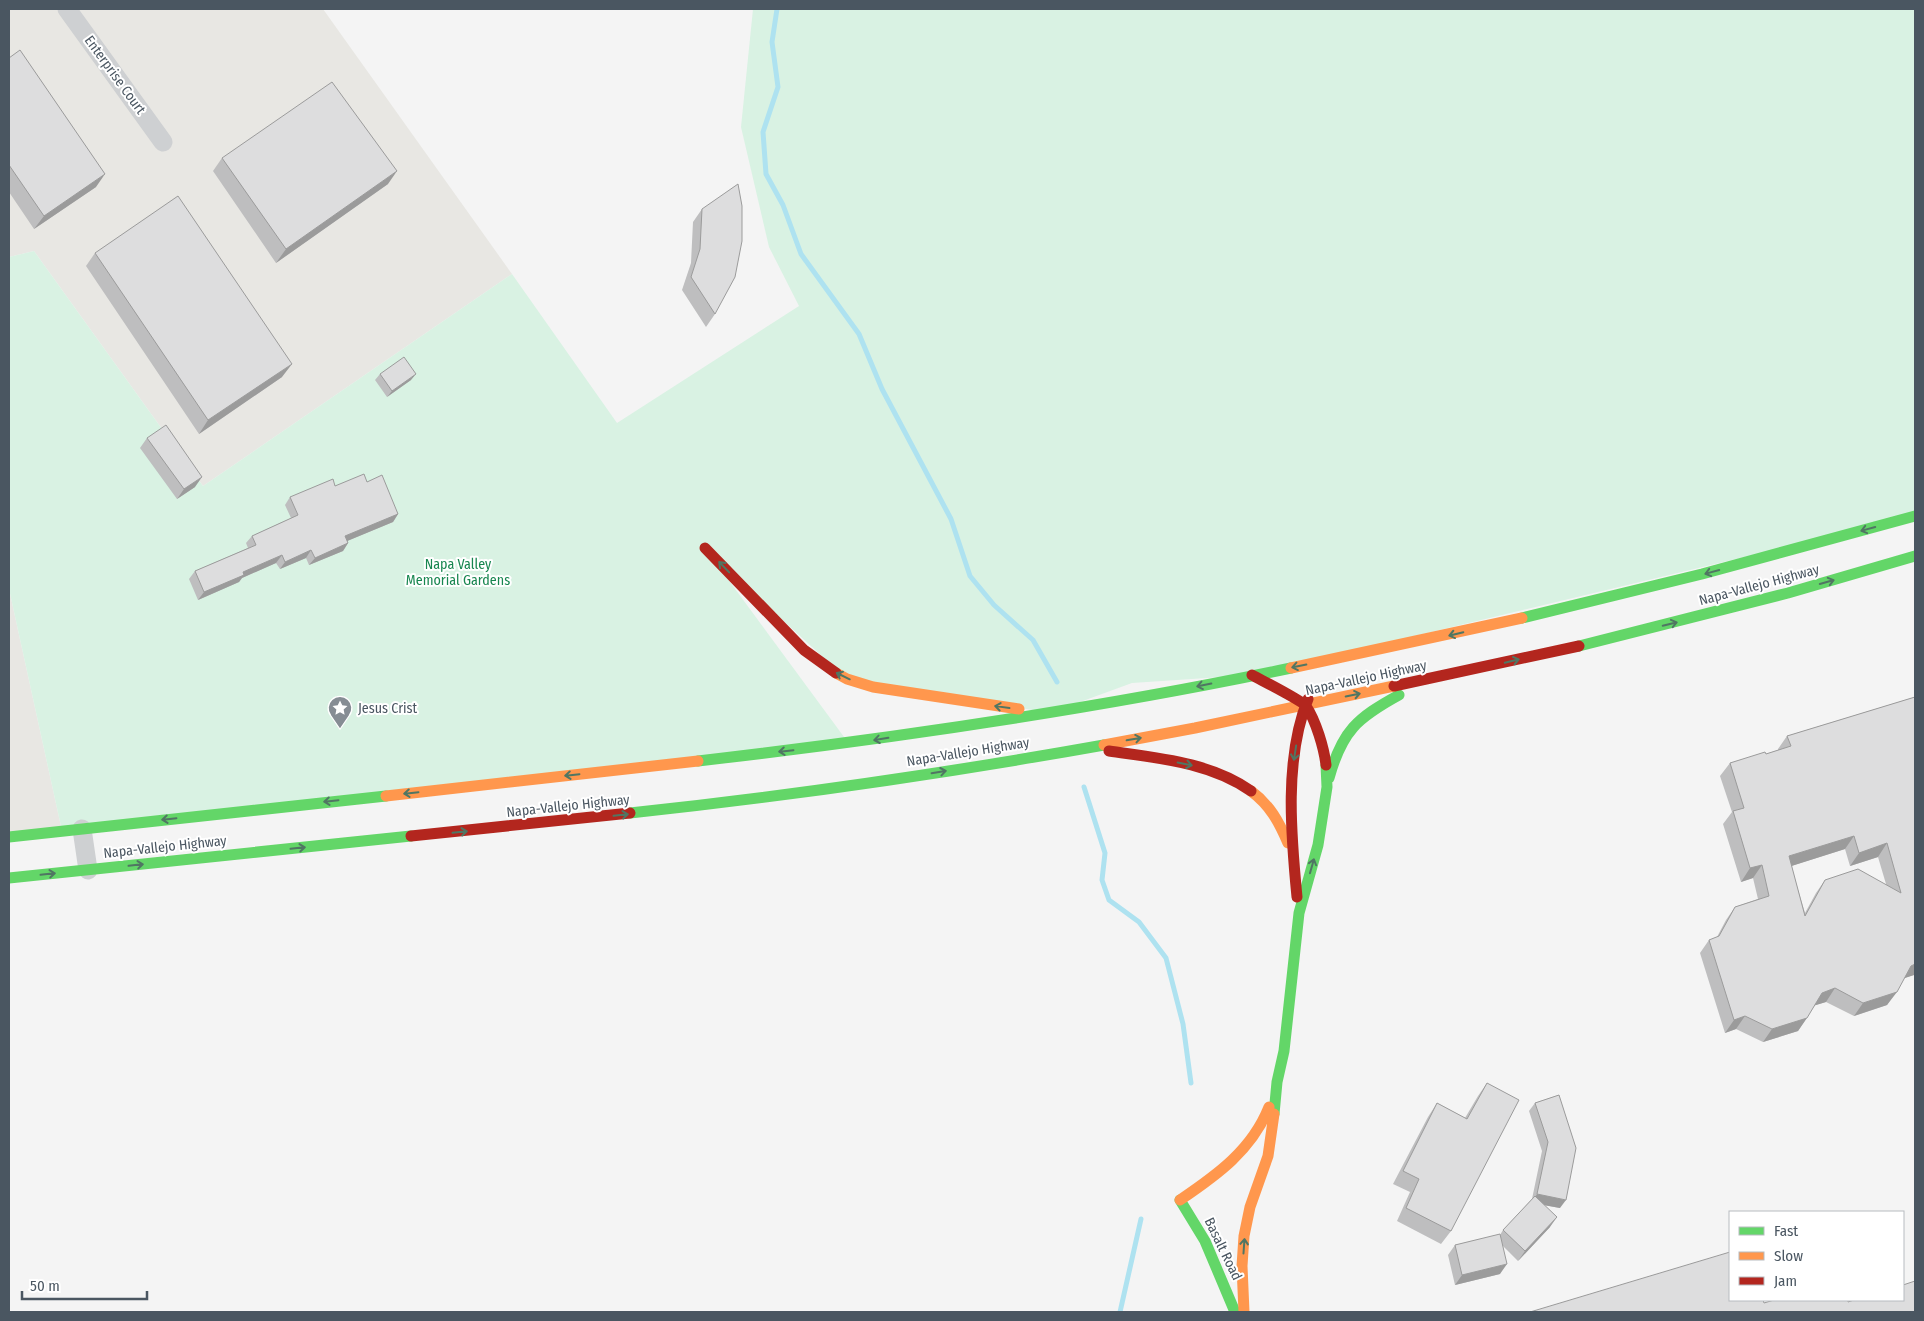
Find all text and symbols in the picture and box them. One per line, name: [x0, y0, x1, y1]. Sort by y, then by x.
street label: Enterprise Court: [81, 32, 149, 118]
one-way arrow: [1861, 525, 1877, 534]
park label: Napa Valley Memorial Gardens: [406, 556, 510, 589]
one-way arrow: [718, 561, 730, 574]
street label: Napa-Vallejo Highway: [1697, 561, 1822, 609]
one-way arrow: [1704, 568, 1720, 577]
one-way arrow: [1819, 576, 1835, 586]
one-way arrow: [1662, 619, 1678, 628]
one-way arrow: [1448, 630, 1464, 639]
one-way arrow: [1504, 656, 1520, 666]
street label: Napa-Vallejo Highway: [1304, 657, 1429, 699]
one-way arrow: [1292, 662, 1308, 671]
one-way arrow: [836, 671, 851, 681]
one-way arrow: [1197, 680, 1213, 690]
one-way arrow: [1345, 690, 1361, 700]
place icon: Jesus Crist: [327, 695, 353, 729]
place label: Jesus Crist: [358, 700, 418, 717]
one-way arrow: [994, 701, 1010, 711]
one-way arrow: [1126, 733, 1142, 743]
one-way arrow: [873, 734, 889, 744]
street label: Napa-Vallejo Highway: [906, 734, 1031, 770]
one-way arrow: [1290, 745, 1300, 761]
one-way arrow: [778, 746, 794, 756]
one-way arrow: [1177, 760, 1193, 769]
one-way arrow: [931, 766, 947, 776]
one-way arrow: [564, 770, 580, 780]
one-way arrow: [403, 788, 419, 798]
street label: Napa-Vallejo Highway: [506, 791, 631, 821]
one-way arrow: [323, 796, 339, 806]
one-way arrow: [613, 810, 629, 820]
one-way arrow: [162, 814, 178, 824]
one-way arrow: [451, 827, 467, 837]
street label: Napa-Vallejo Highway: [103, 832, 228, 862]
one-way arrow: [290, 843, 306, 853]
one-way arrow: [1308, 859, 1318, 875]
one-way arrow: [128, 860, 144, 870]
one-way arrow: [40, 869, 56, 879]
legend: [1729, 1211, 1904, 1301]
street label: Basalt Road: [1201, 1215, 1245, 1283]
text: Fast: [1774, 1222, 1798, 1240]
one-way arrow: [1239, 1238, 1248, 1254]
text: Slow: [1774, 1247, 1803, 1265]
scale bar: [22, 1268, 148, 1300]
text: Jam: [1774, 1272, 1797, 1290]
text: 50 m: [30, 1277, 60, 1295]

